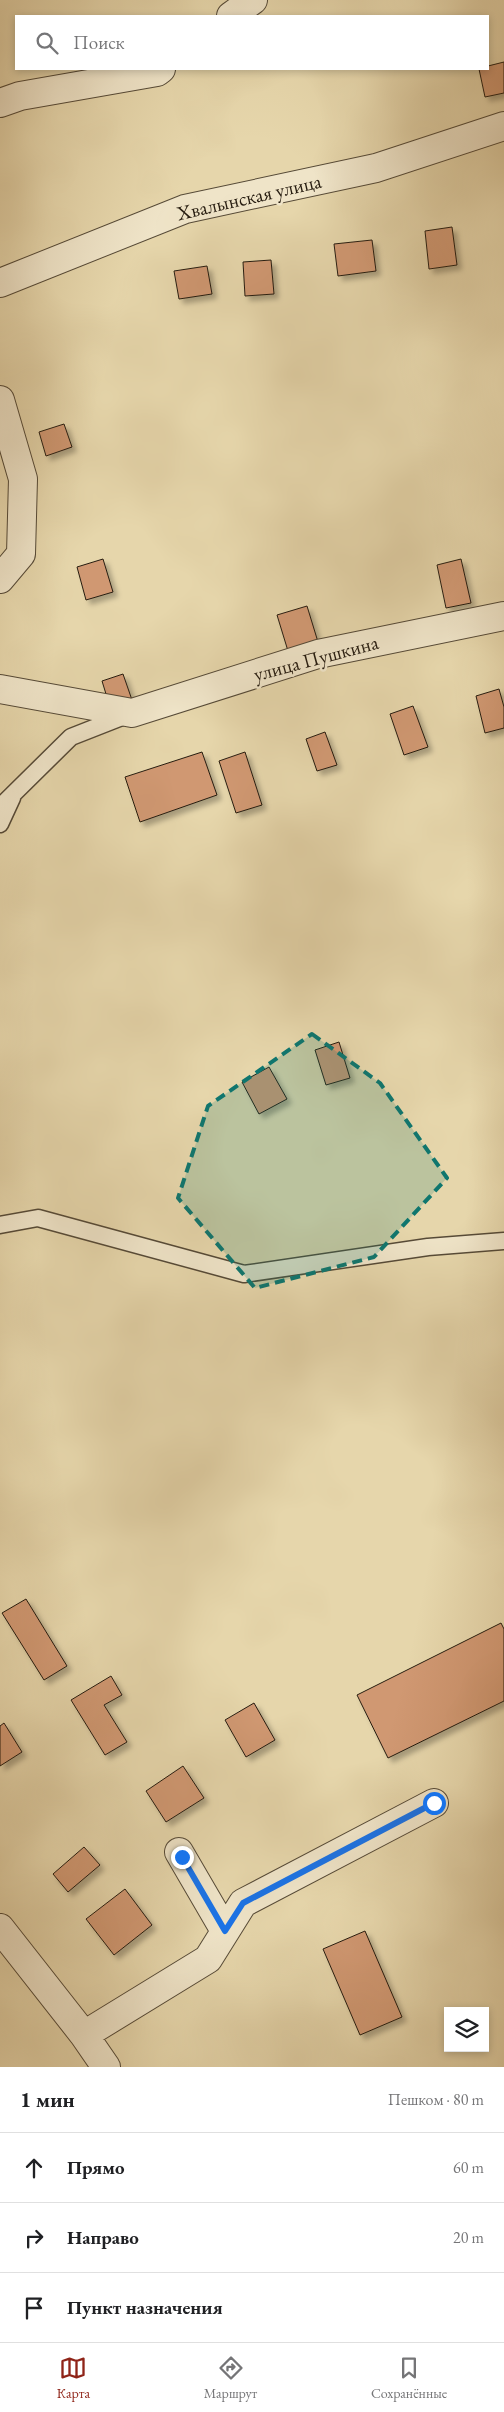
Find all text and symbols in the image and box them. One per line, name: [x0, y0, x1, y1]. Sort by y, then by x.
search box: [15, 15, 489, 70]
icon: search: [33, 29, 61, 57]
text: Поиск: [73, 30, 125, 55]
street label: Хвалынская улица: [173, 168, 324, 226]
street label: улица Пушкина: [251, 629, 381, 687]
route start: [423, 1792, 446, 1815]
route end: [171, 1846, 194, 1869]
map controls: [444, 2007, 489, 2052]
button: layers: [444, 2007, 489, 2052]
text: 1 мин: [20, 2086, 75, 2113]
text: Пешком · 80 m: [388, 2089, 484, 2110]
icon: ahead: [20, 2154, 48, 2182]
text: Прямо: [67, 2155, 125, 2180]
text: 60 m: [453, 2157, 484, 2178]
icon: right: [20, 2224, 48, 2252]
text: Направо: [67, 2225, 139, 2250]
text: 20 m: [453, 2227, 484, 2248]
icon: arrive: [20, 2294, 48, 2322]
text: Пункт назначения: [67, 2295, 223, 2320]
tab: Карта: [57, 2354, 90, 2402]
tab: Маршрут: [204, 2354, 257, 2402]
tab: Сохранённые: [371, 2354, 447, 2402]

